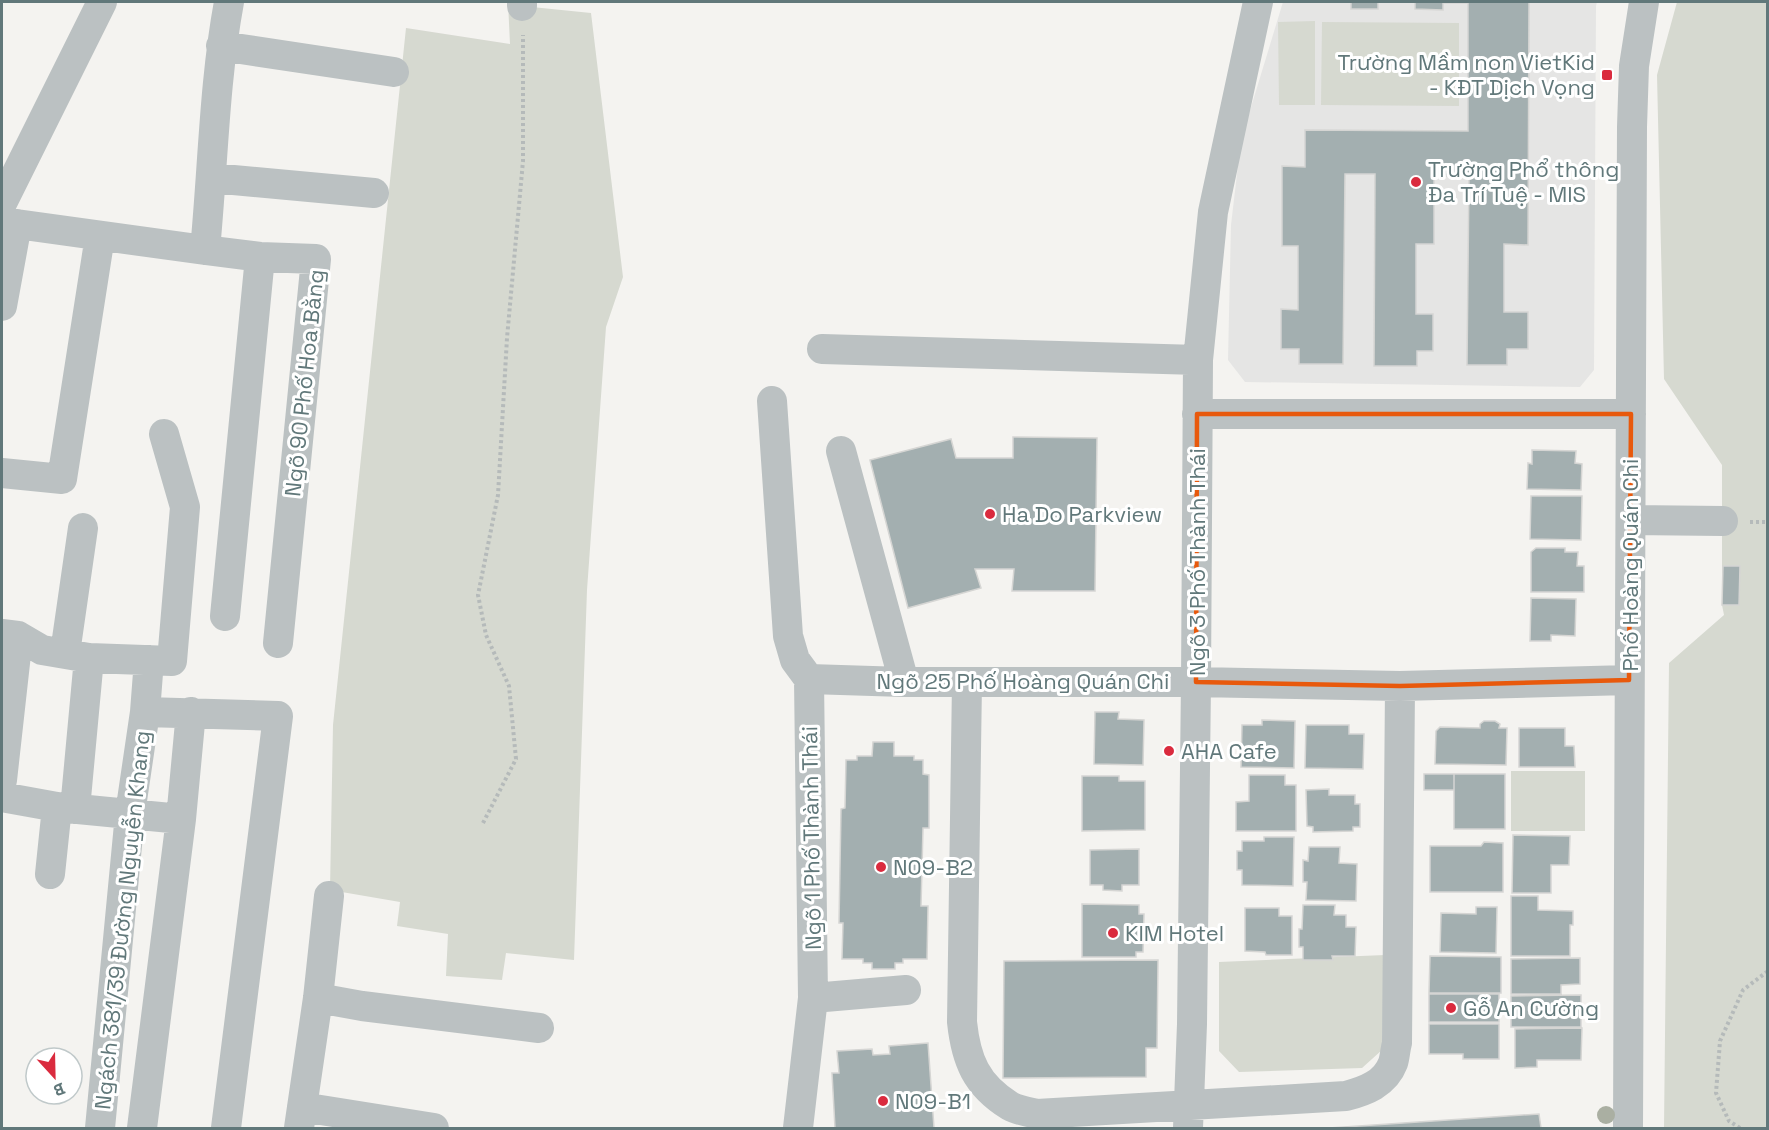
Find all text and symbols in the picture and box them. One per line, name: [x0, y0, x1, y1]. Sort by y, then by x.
place label: Trường Mầm non VietKid - KĐT Dịch Vọng: [1337, 48, 1595, 101]
marker: Trường Mầm non VietKid - KĐT Dịch Vọng: [1600, 68, 1614, 82]
place label: Trường Phổ thông Đa Trí Tuệ - MIS: [1428, 155, 1619, 208]
marker: Trường Phổ thông Đa Trí Tuệ - MIS: [1409, 175, 1423, 189]
street label: Ngõ 90 Phố Hoa Bằng: [278, 268, 330, 498]
street label: Ngõ 3 Phố Thành Thái: [1183, 448, 1211, 676]
street label: Phố Hoàng Quán Chi: [1616, 459, 1644, 671]
place label: Ha Do Parkview: [1002, 500, 1162, 528]
marker: Ha Do Parkview: [983, 507, 997, 521]
street label: Ngõ 25 Phố Hoàng Quán Chi: [877, 667, 1169, 695]
street label: Ngõ 1 Phố Thành Thái: [795, 726, 827, 950]
street label: Ngách 381/39 Đường Nguyễn Khang: [88, 729, 156, 1111]
place label: AHA Cafe: [1181, 737, 1277, 765]
marker: AHA Cafe: [1162, 744, 1176, 758]
place label: N09-B2: [893, 853, 973, 881]
marker: N09-B2: [874, 860, 888, 874]
place label: KIM Hotel: [1125, 919, 1224, 947]
marker: KIM Hotel: [1106, 926, 1120, 940]
place label: Gỗ An Cường: [1463, 994, 1599, 1022]
marker: Gỗ An Cường: [1444, 1001, 1458, 1015]
north arrow: [24, 1046, 84, 1106]
text: B: [51, 1078, 68, 1101]
place label: N09-B1: [895, 1087, 971, 1115]
marker: N09-B1: [876, 1094, 890, 1108]

